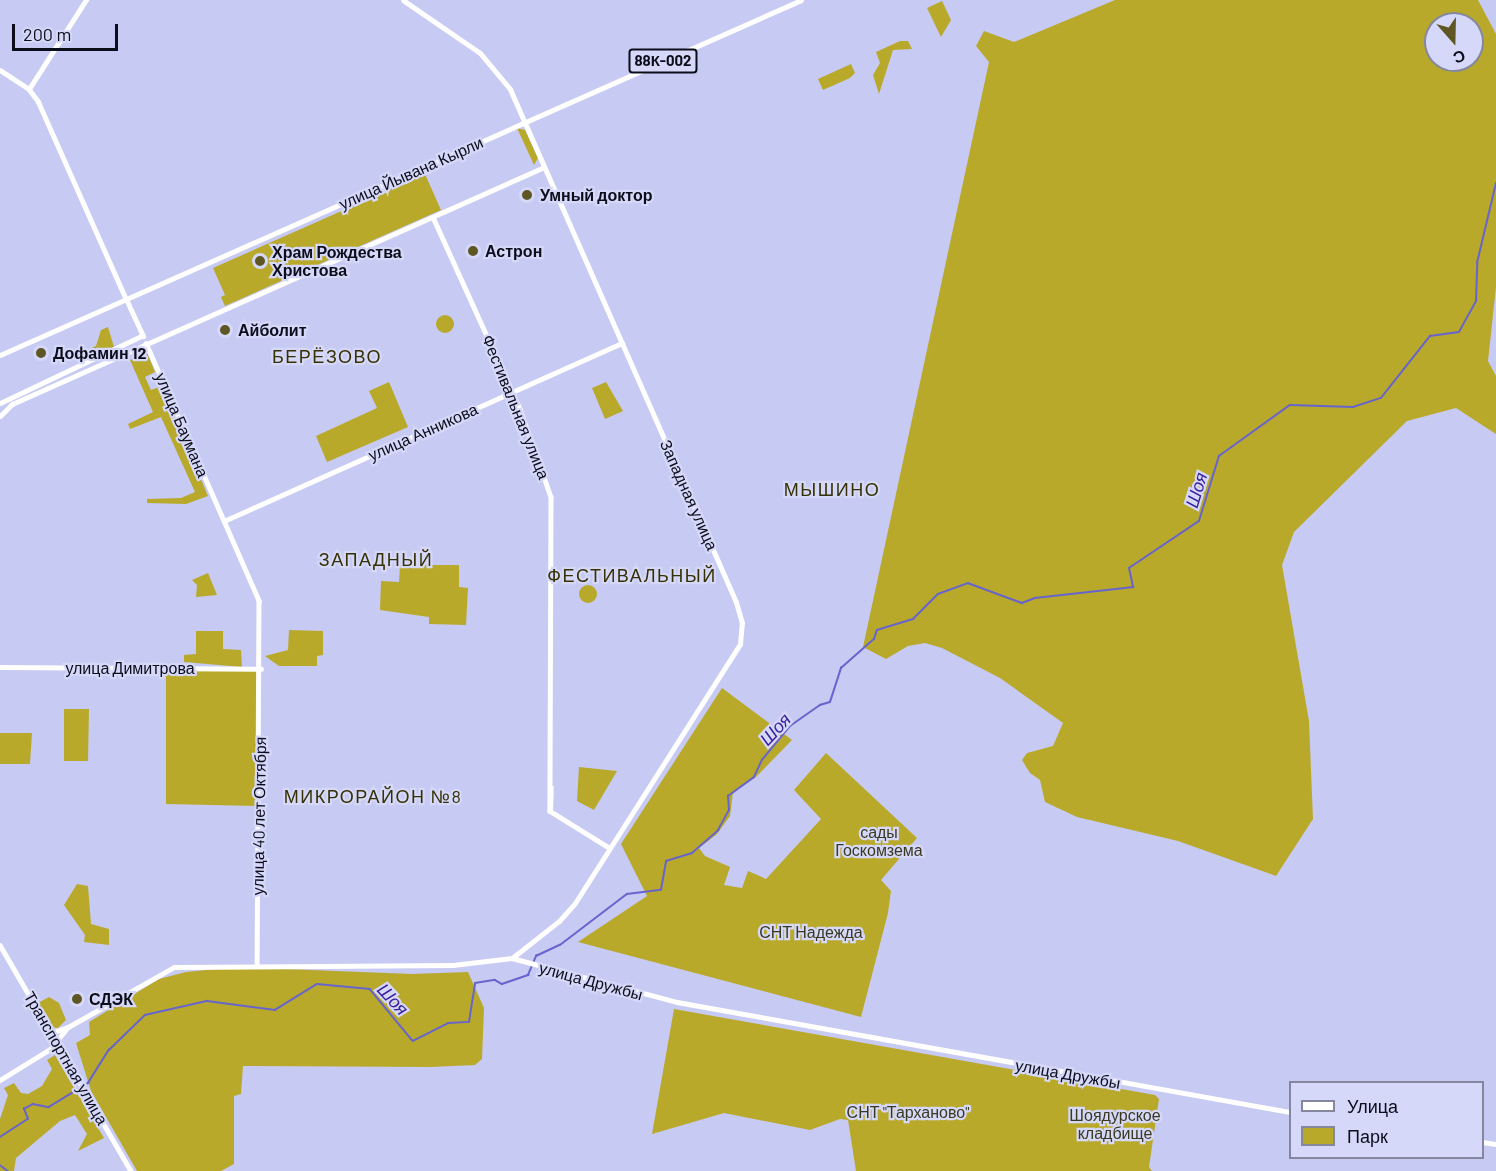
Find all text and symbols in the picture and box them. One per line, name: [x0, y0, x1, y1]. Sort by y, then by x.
scale bar: [15, 12, 122, 50]
north arrow: [1424, 12, 1484, 72]
text: 200 m: [23, 23, 71, 45]
text: С: [1451, 47, 1468, 68]
road number: 88К-002: [627, 49, 699, 73]
street label: улица Йывана Кырли: [336, 133, 486, 213]
place label: Умный доктор: [540, 185, 652, 205]
marker: Умный доктор: [518, 186, 536, 204]
place label: Астрон: [485, 241, 542, 261]
place label: Храм Рождества Христова: [272, 242, 402, 280]
marker: Астрон: [466, 244, 480, 258]
marker: Храм Рождества Христова: [253, 254, 267, 268]
place label: Айболит: [238, 320, 306, 340]
marker: Айболит: [216, 321, 234, 339]
street label: Фестивальная улица: [478, 332, 554, 482]
place label: Дофамин 12: [53, 343, 146, 363]
district label: БЕРЁЗОВО: [272, 345, 382, 367]
marker: Дофамин 12: [34, 346, 48, 360]
street label: улица Баумана: [151, 370, 213, 480]
street label: улица Анникова: [365, 399, 481, 465]
street label: Западная улица: [656, 437, 722, 553]
water label: Шоя: [1180, 470, 1212, 510]
district label: МЫШИНО: [784, 478, 880, 500]
district label: ЗАПАДНЫЙ: [319, 548, 433, 570]
district label: ФЕСТИВАЛЬНЫЙ: [547, 564, 717, 586]
street label: улица Димитрова: [65, 658, 195, 678]
water label: Шоя: [755, 709, 795, 749]
street label: улица 40 лет Октября: [248, 737, 270, 895]
district label: МИКРОРАЙОН №8: [284, 785, 462, 807]
park label: сады Госкомзема: [835, 822, 923, 860]
park label: СНТ Надежда: [759, 922, 863, 942]
street label: улица Дружбы: [537, 958, 645, 1004]
water label: Шоя: [373, 979, 413, 1019]
street label: Транспортная улица: [20, 988, 112, 1128]
place label: СДЭК: [89, 989, 133, 1009]
marker: СДЭК: [70, 992, 84, 1006]
street label: улица Дружбы: [1014, 1055, 1122, 1093]
legend: [1289, 1081, 1484, 1159]
text: Улица: [1347, 1095, 1398, 1117]
park label: СНТ "Тарханово": [847, 1102, 969, 1122]
park label: Шоядурское кладбище: [1069, 1105, 1161, 1143]
text: Парк: [1347, 1125, 1388, 1147]

